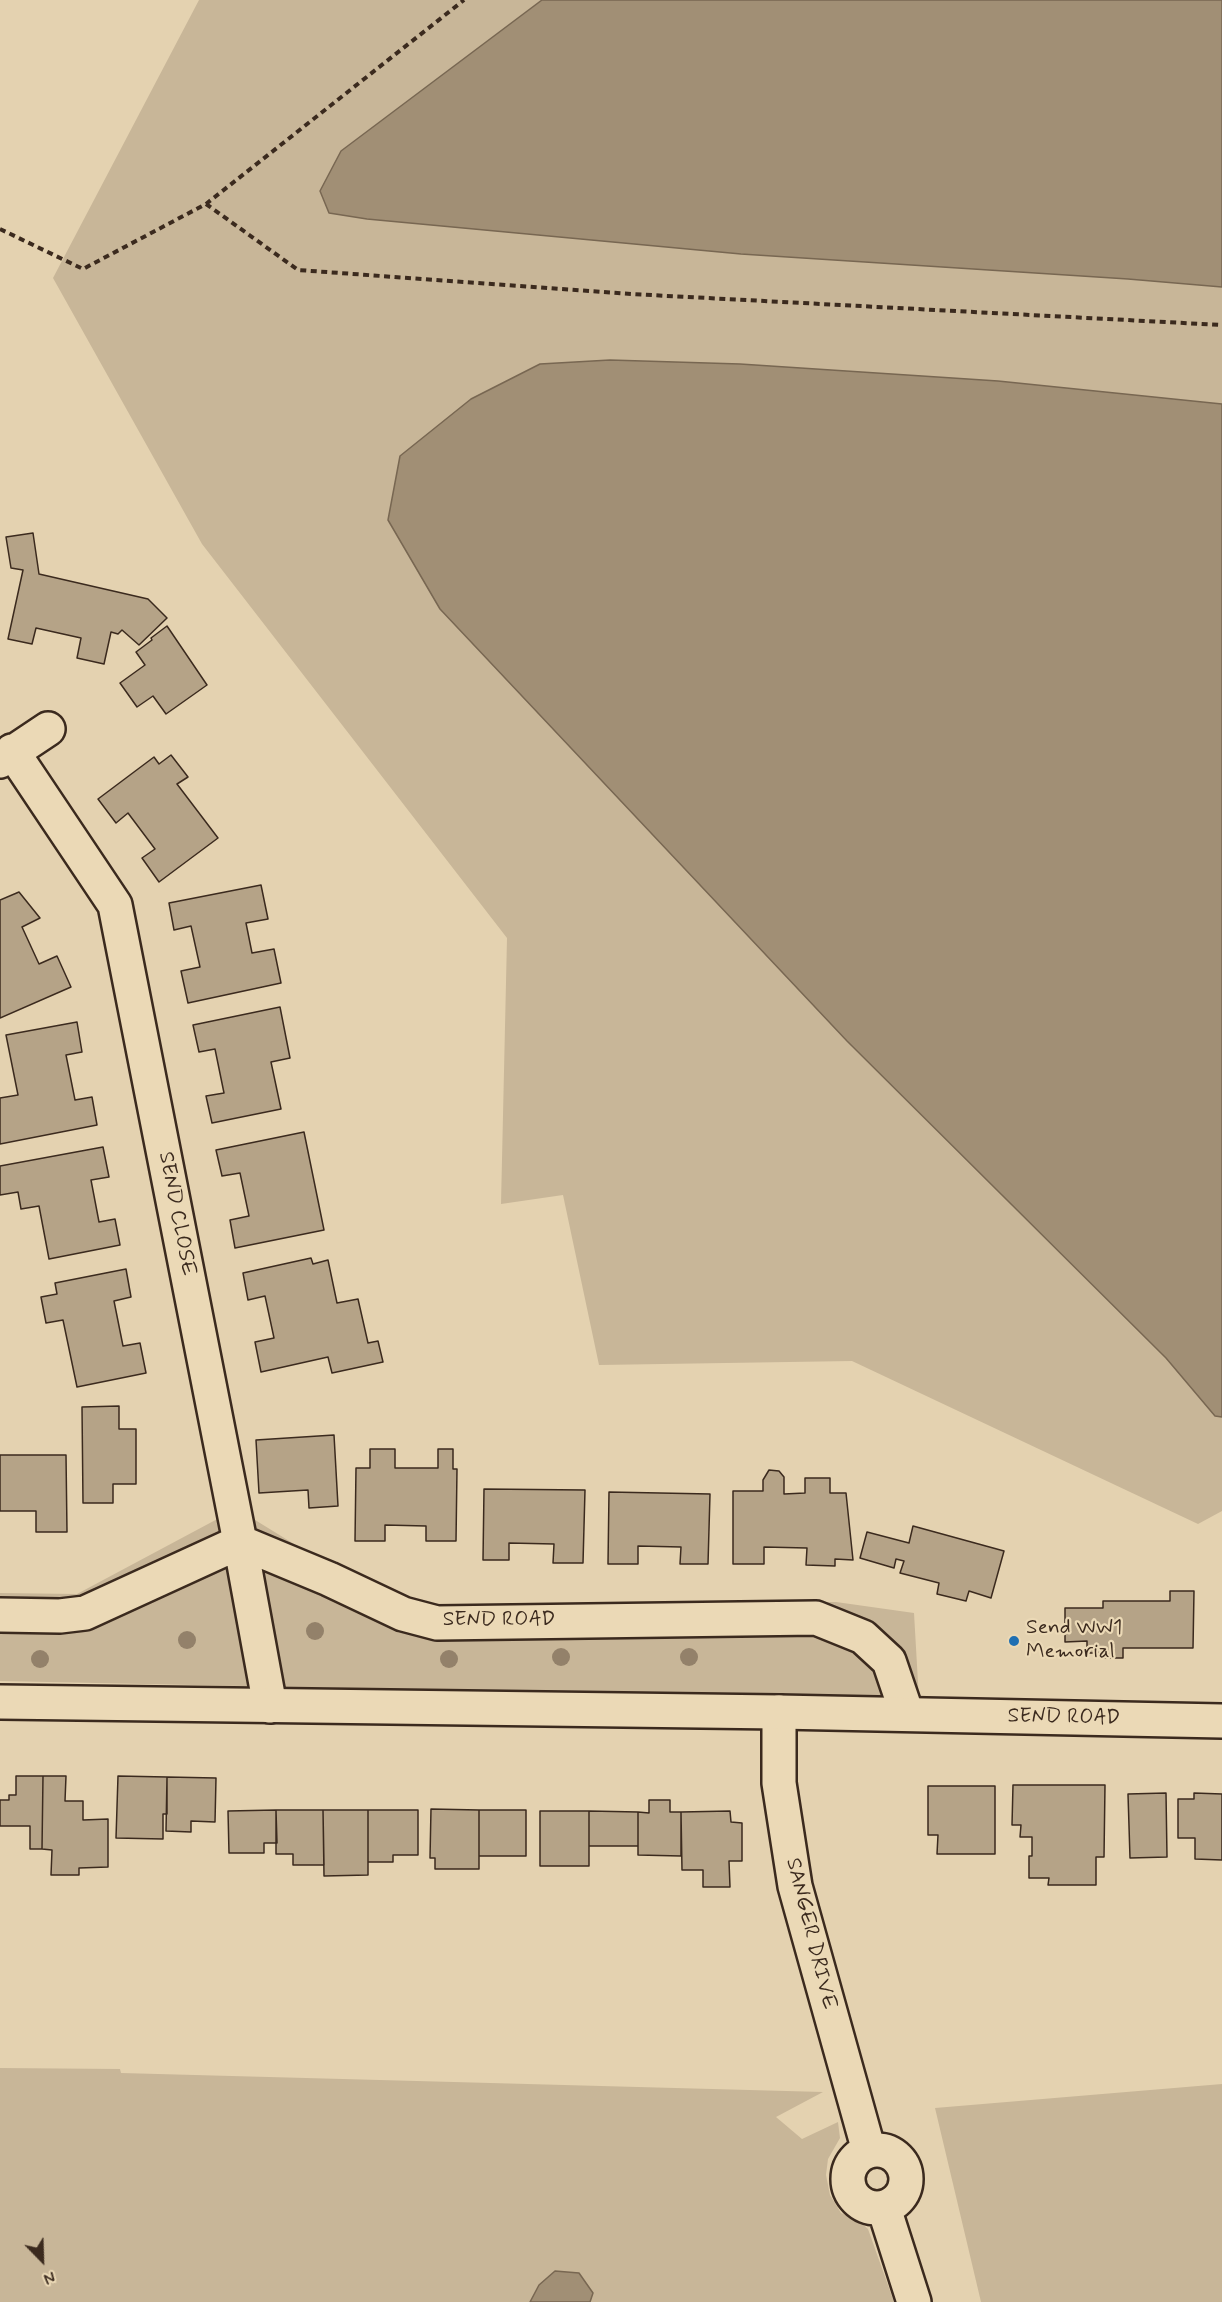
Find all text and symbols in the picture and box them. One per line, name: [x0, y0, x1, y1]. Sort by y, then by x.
street label: SEND CLOSE: [152, 1150, 200, 1278]
street label: SEND ROAD: [443, 1608, 555, 1634]
place label: Send WW1 Memorial: [1026, 1616, 1122, 1666]
marker: Send WW1 Memorial: [1007, 1634, 1021, 1648]
street label: SEND ROAD: [1007, 1704, 1121, 1732]
street label: SANGER DRIVE: [779, 1856, 841, 2012]
north arrow: [12, 2230, 72, 2290]
text: N: [40, 2265, 58, 2289]

